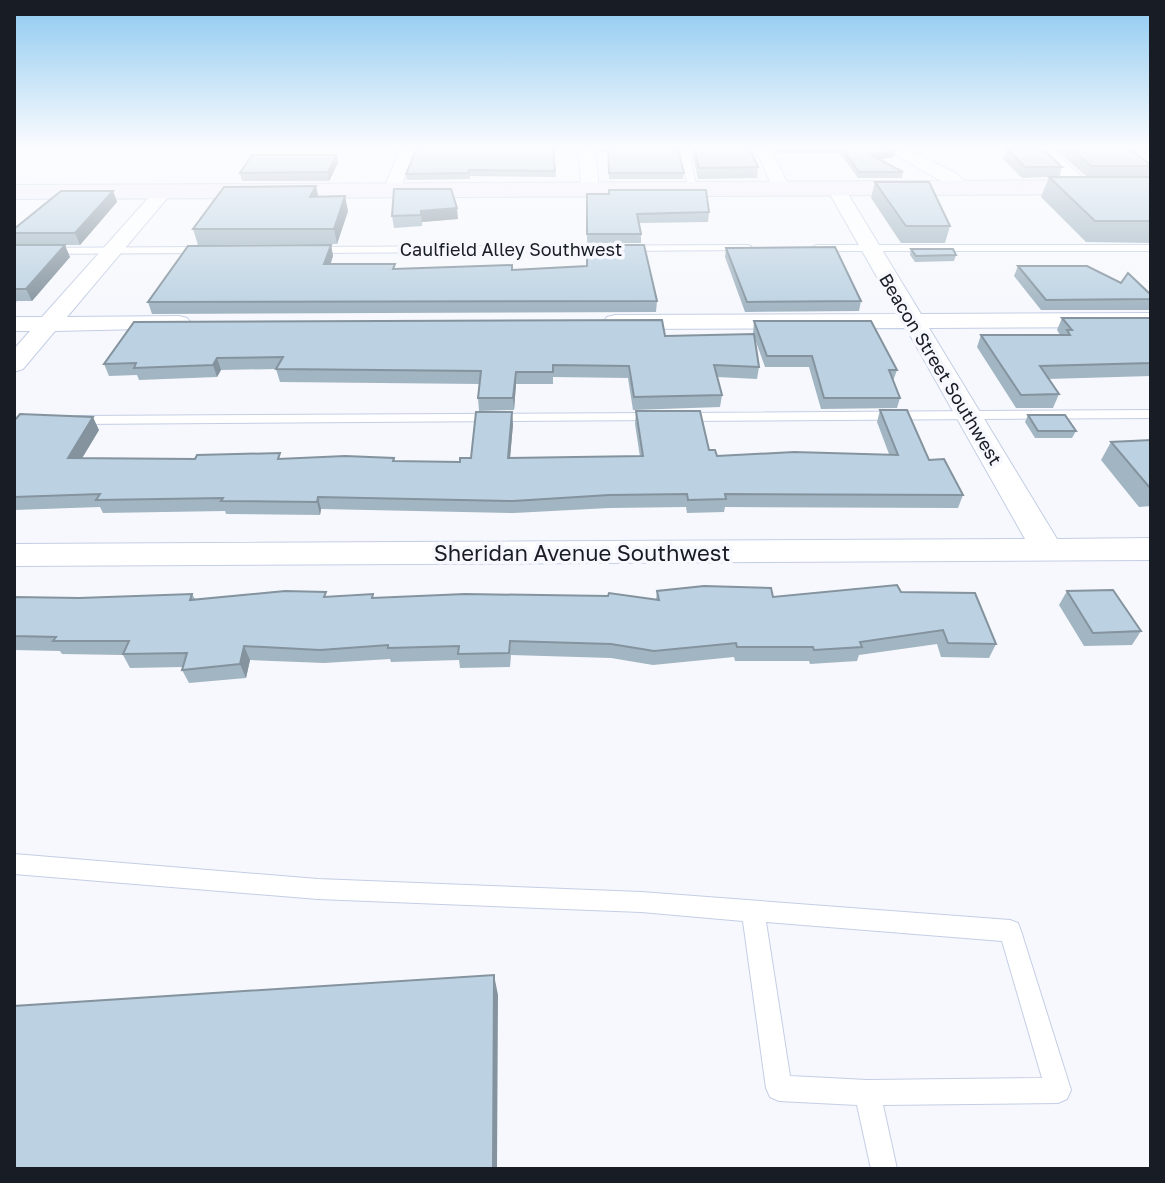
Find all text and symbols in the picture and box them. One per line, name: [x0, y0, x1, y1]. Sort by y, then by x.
street label: Caulfield Alley Southwest: [400, 238, 622, 260]
street label: Beacon Street Southwest: [875, 269, 1007, 469]
street label: Sheridan Avenue Southwest: [434, 539, 730, 566]

